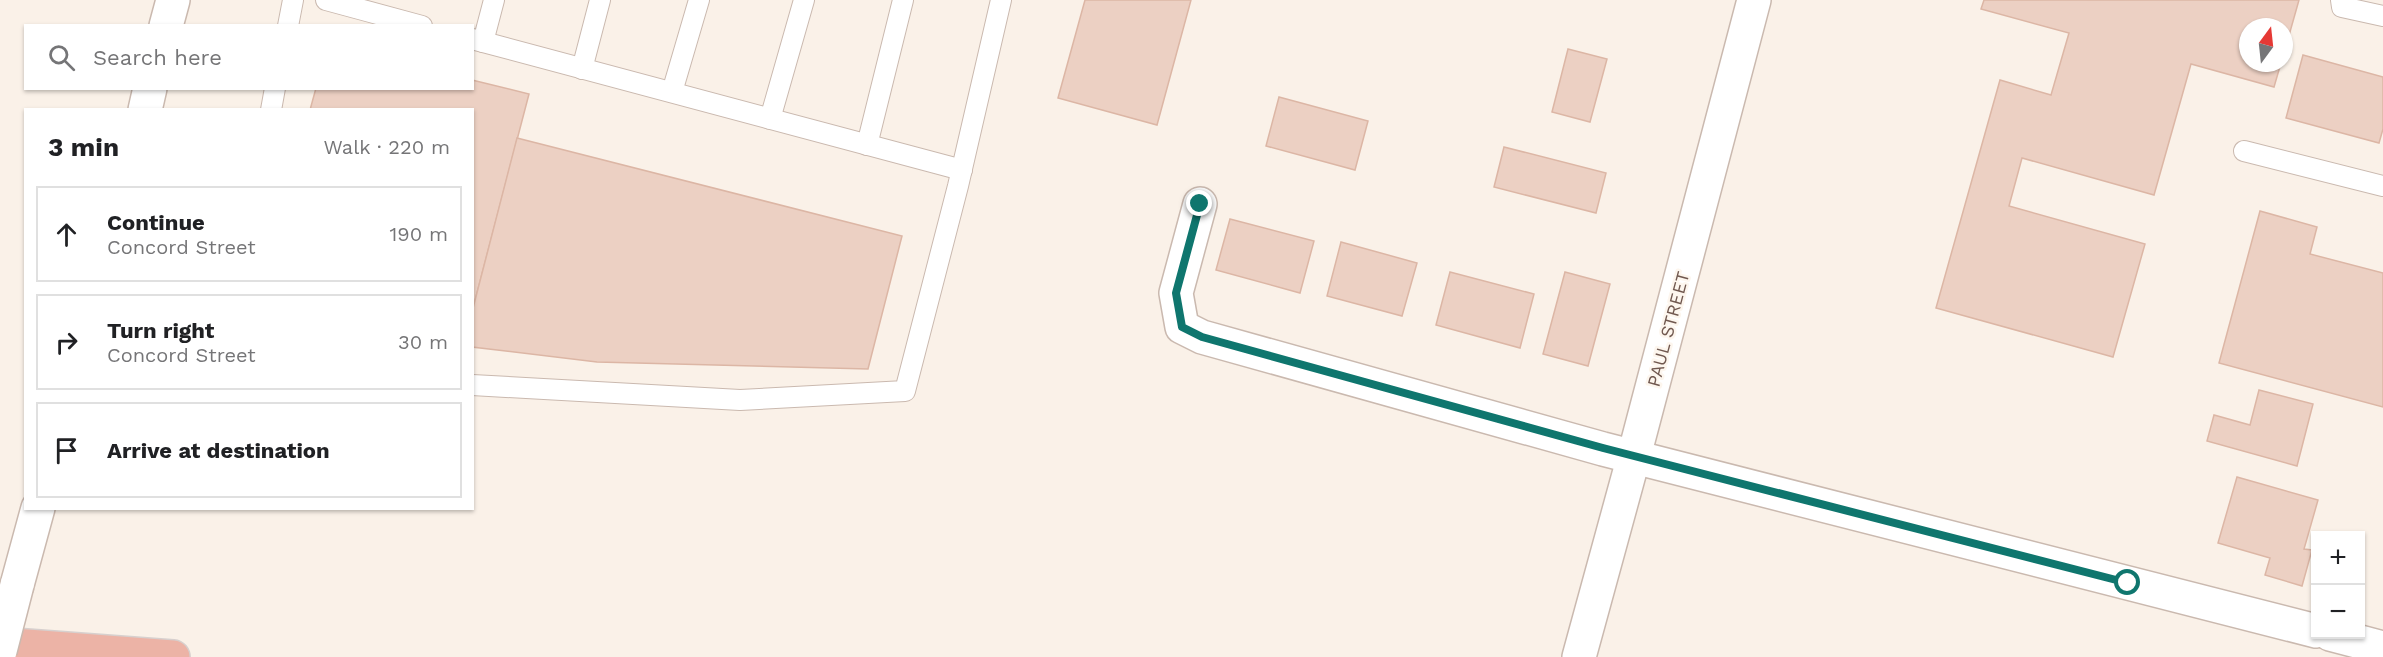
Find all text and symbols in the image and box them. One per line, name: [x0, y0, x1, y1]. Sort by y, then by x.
north arrow: [2239, 18, 2293, 72]
search box: [24, 24, 474, 90]
icon: search: [45, 41, 78, 74]
text: Search here: [93, 45, 222, 70]
text: 3 min: [48, 132, 119, 162]
text: Walk · 220 m: [323, 135, 450, 159]
route end: [1186, 190, 1212, 216]
text: Continue: [107, 210, 205, 235]
icon: ahead: [50, 218, 83, 251]
text: 190 m: [390, 222, 448, 246]
text: Concord Street: [107, 235, 256, 259]
street label: PAUL STREET: [1643, 269, 1694, 389]
text: Turn right: [107, 318, 214, 343]
icon: right: [50, 326, 83, 359]
text: 30 m: [398, 330, 448, 354]
text: Concord Street: [107, 343, 256, 367]
icon: arrive: [50, 434, 83, 467]
text: Arrive at destination: [107, 438, 330, 463]
map controls: [2311, 531, 2365, 639]
button: +: [2311, 531, 2365, 585]
route start: [2114, 569, 2140, 595]
button: −: [2311, 585, 2365, 639]

